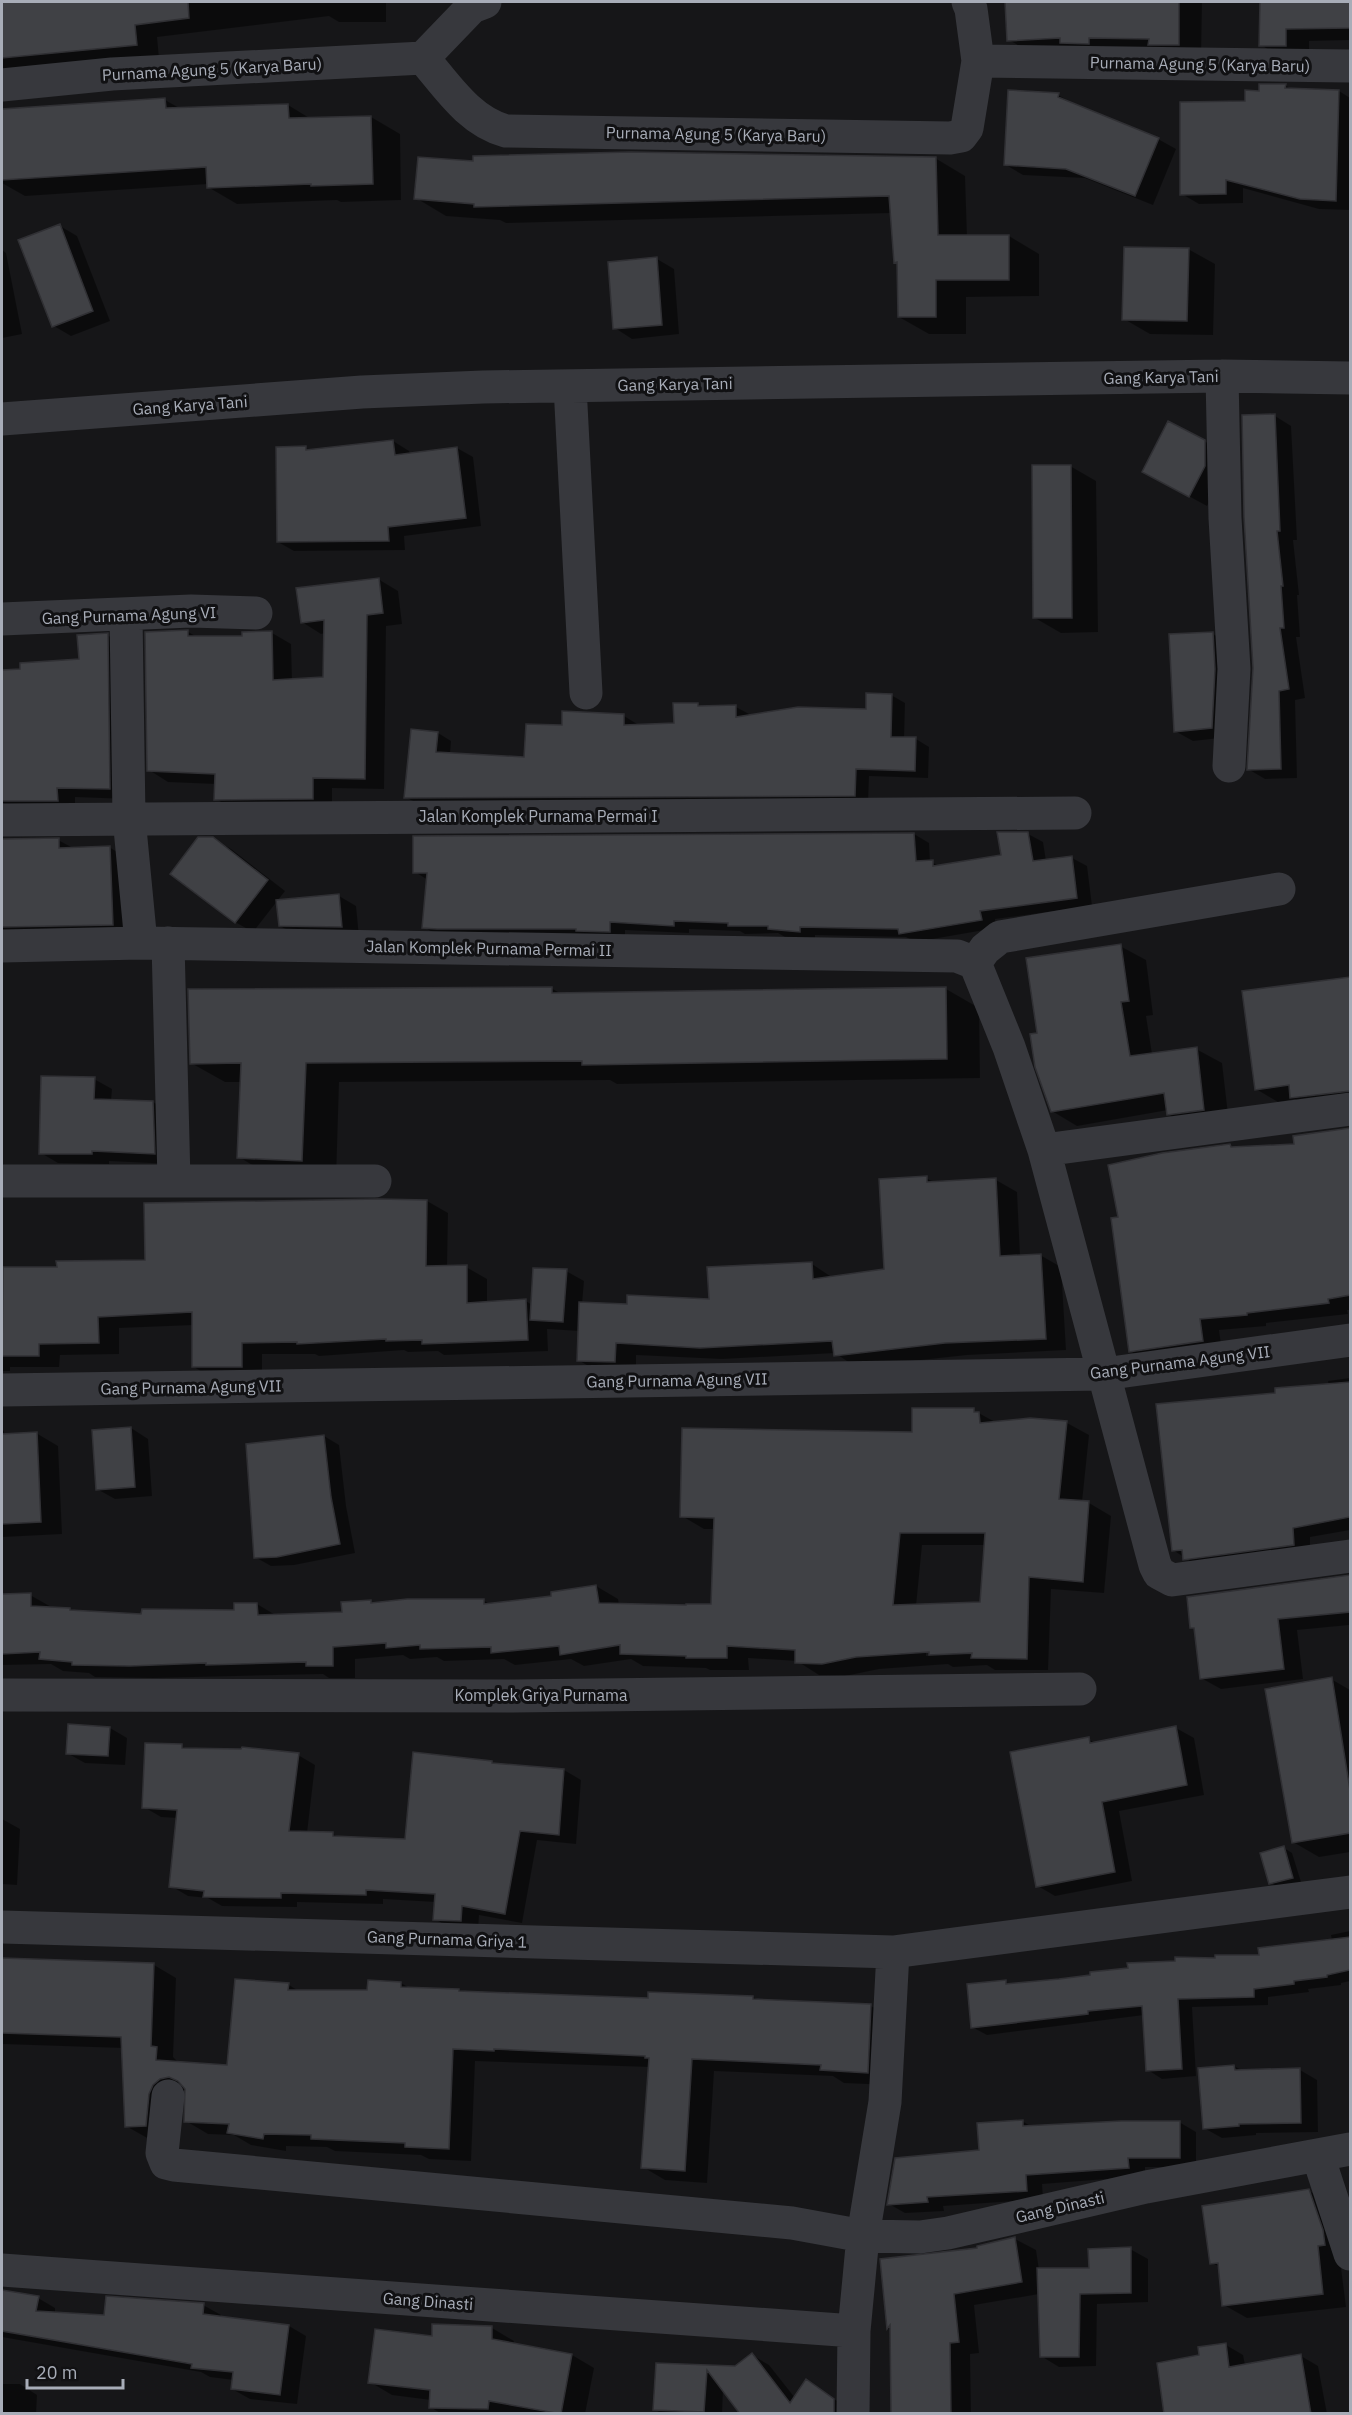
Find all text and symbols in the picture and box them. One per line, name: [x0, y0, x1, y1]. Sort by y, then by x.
street label: Purnama Agung 5 (Karya Baru): [1090, 52, 1310, 76]
street label: Purnama Agung 5 (Karya Baru): [102, 53, 322, 85]
street label: Purnama Agung 5 (Karya Baru): [606, 122, 826, 146]
street label: Gang Karya Tani: [1103, 366, 1219, 388]
street label: Gang Karya Tani: [617, 373, 733, 395]
street label: Gang Karya Tani: [132, 391, 248, 419]
street label: Gang Purnama Agung VI: [41, 602, 217, 628]
street label: Jalan Komplek Purnama Permai I: [418, 806, 658, 826]
street label: Jalan Komplek Purnama Permai II: [366, 936, 612, 960]
street label: Gang Purnama Agung VII: [1089, 1341, 1271, 1383]
street label: Gang Purnama Agung VII: [586, 1368, 768, 1392]
street label: Gang Purnama Agung VII: [100, 1375, 282, 1399]
street label: Komplek Griya Purnama: [454, 1685, 628, 1705]
street label: Gang Purnama Griya 1: [367, 1926, 527, 1952]
street label: Gang Dinasti: [1014, 2187, 1106, 2227]
street label: Gang Dinasti: [382, 2288, 474, 2314]
scale bar: [27, 2352, 123, 2390]
text: 20 m: [36, 2361, 78, 2384]

